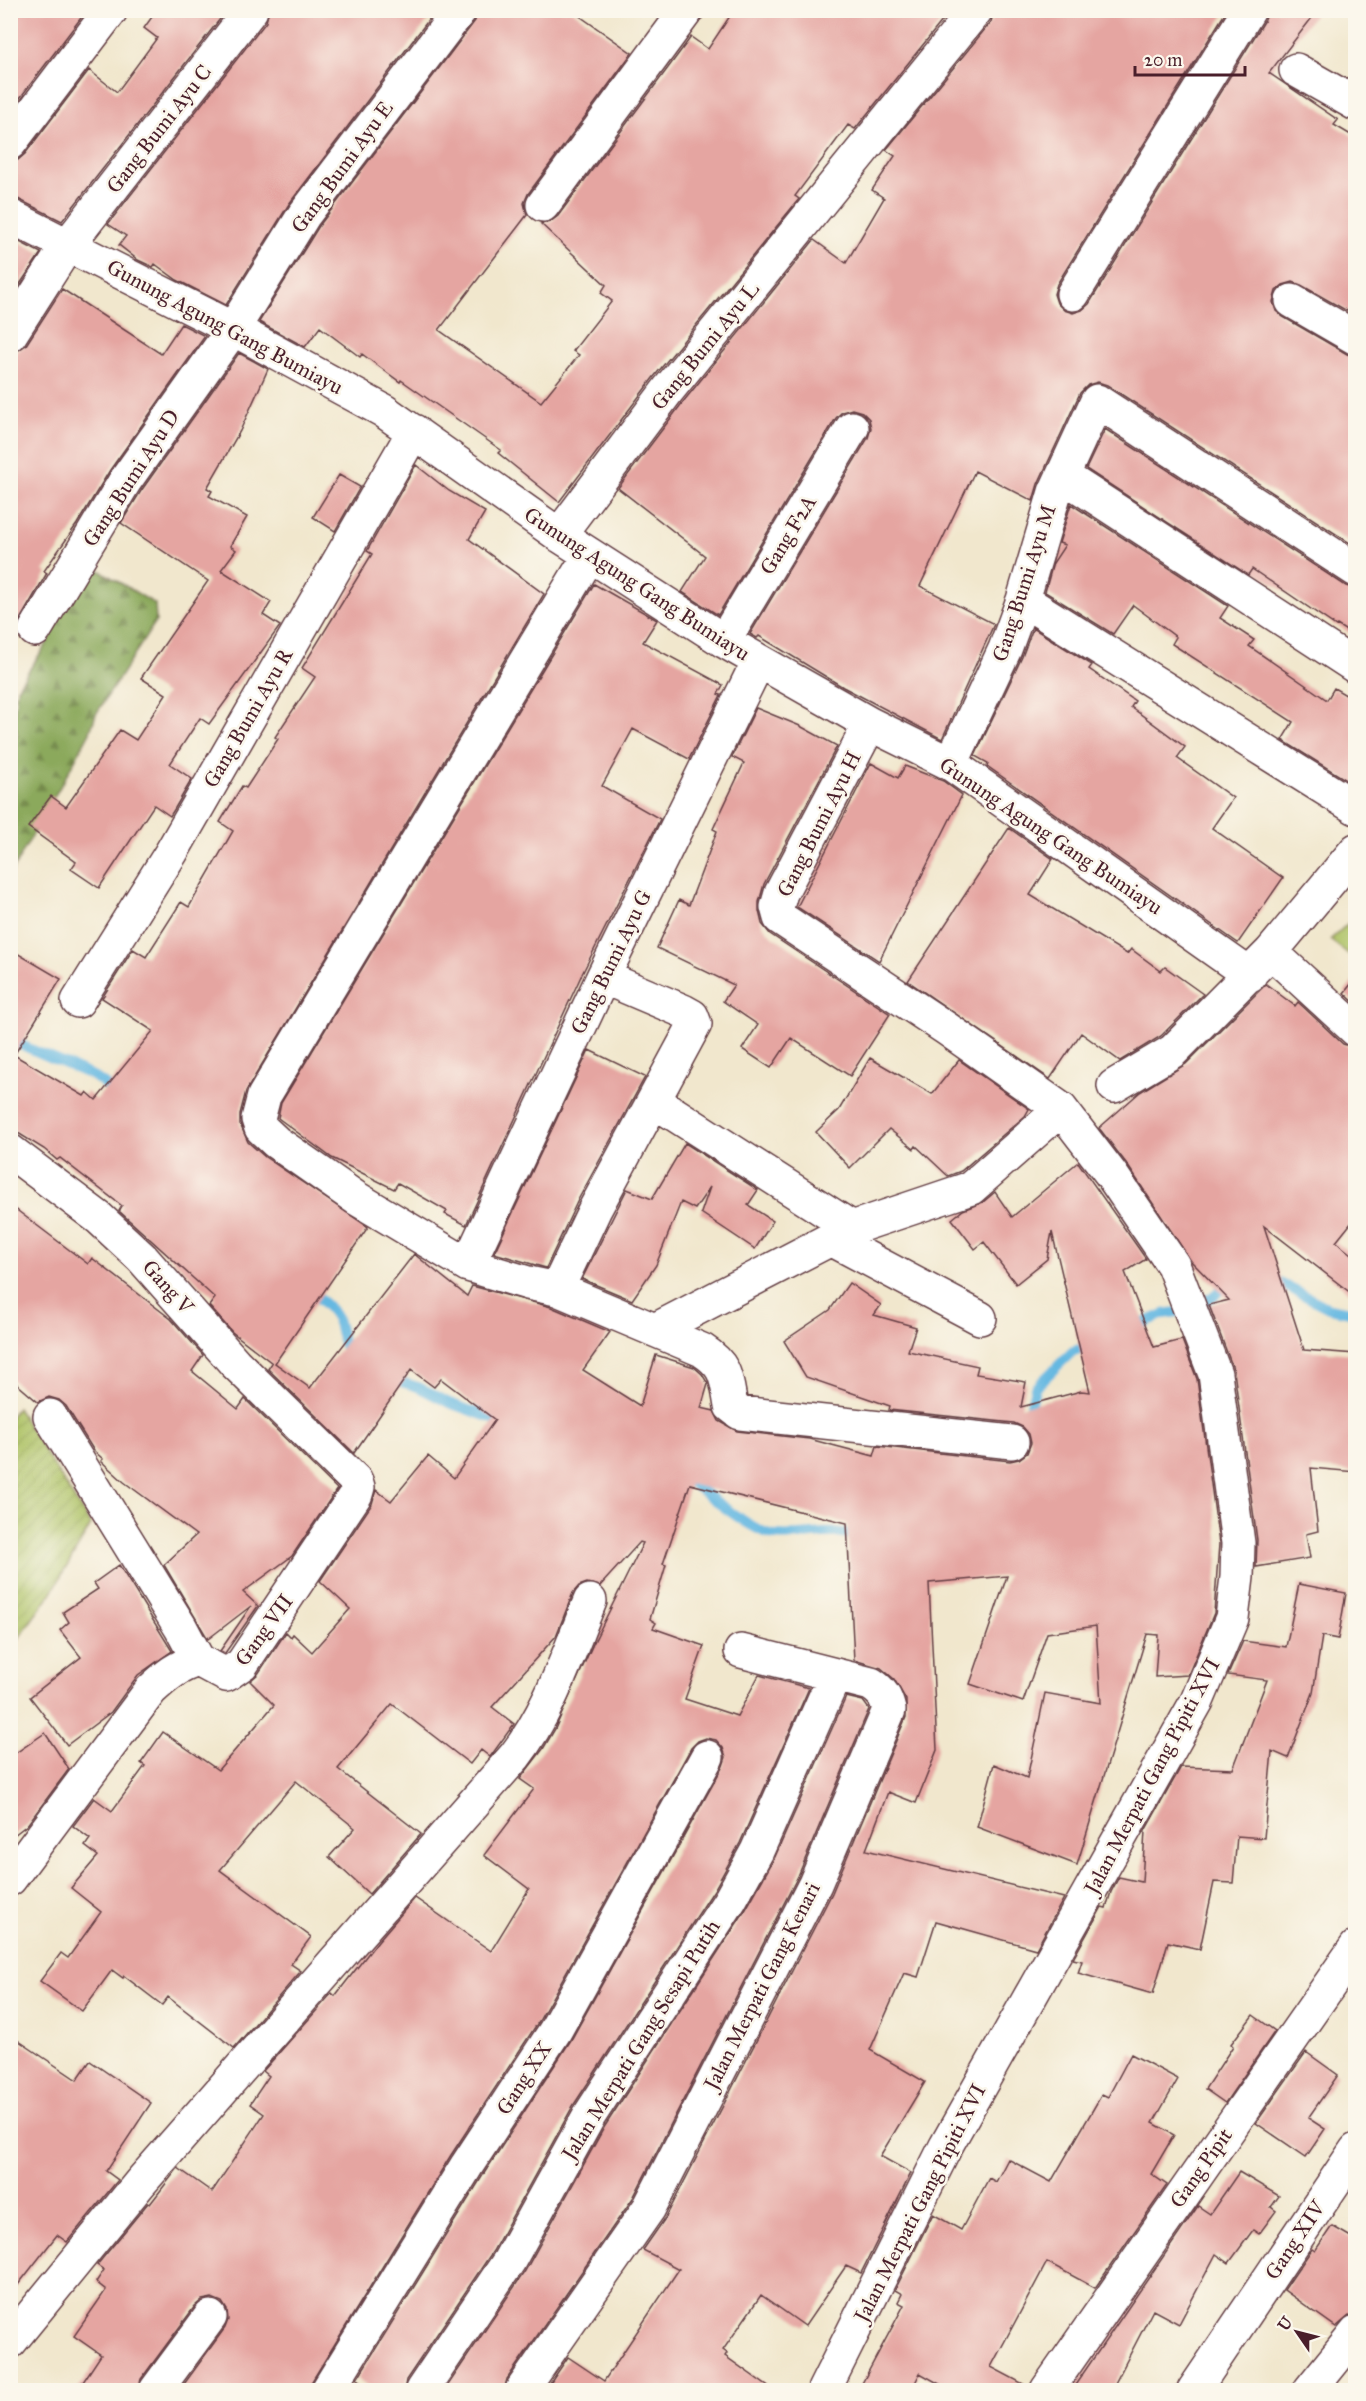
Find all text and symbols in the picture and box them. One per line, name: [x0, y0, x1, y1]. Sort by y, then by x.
scale bar: [1135, 39, 1244, 77]
text: 20 m: [1144, 49, 1182, 71]
street label: Gang Bumi Ayu C: [101, 59, 217, 199]
street label: Gang Bumi Ayu E: [285, 96, 399, 238]
street label: Gunung Agung Gang Bumiayu: [102, 254, 348, 400]
street label: Gang Bumi Ayu L: [645, 276, 765, 415]
street label: Gang Bumi Ayu D: [77, 405, 185, 551]
street label: Gang F2A: [754, 491, 822, 579]
street label: Gunung Agung Gang Bumiayu: [519, 501, 755, 667]
street label: Gang Bumi Ayu M: [986, 501, 1062, 665]
street label: Gang Bumi Ayu R: [198, 643, 299, 792]
street label: Gang Bumi Ayu H: [771, 747, 867, 901]
street label: Gunung Agung Gang Bumiayu: [934, 751, 1168, 921]
street label: Gang Bumi Ayu G: [565, 886, 657, 1038]
street label: Gang V: [137, 1254, 200, 1321]
street label: Gang VII: [229, 1589, 299, 1671]
street label: Jalan Merpati Gang Pipiti XVI: [1078, 1653, 1225, 1900]
street label: Jalan Merpati Gang Kenari: [697, 1878, 826, 2096]
street label: Jalan Merpati Gang Sesapi Putih: [555, 1915, 726, 2167]
street label: Gang XX: [491, 2036, 557, 2120]
street label: Jalan Merpati Gang Pipiti XVI: [848, 2080, 991, 2328]
street label: Gang Pipit: [1164, 2123, 1238, 2213]
street label: Gang XIV: [1259, 2194, 1332, 2284]
north arrow: [1267, 2302, 1327, 2362]
text: U: [1274, 2313, 1297, 2334]

